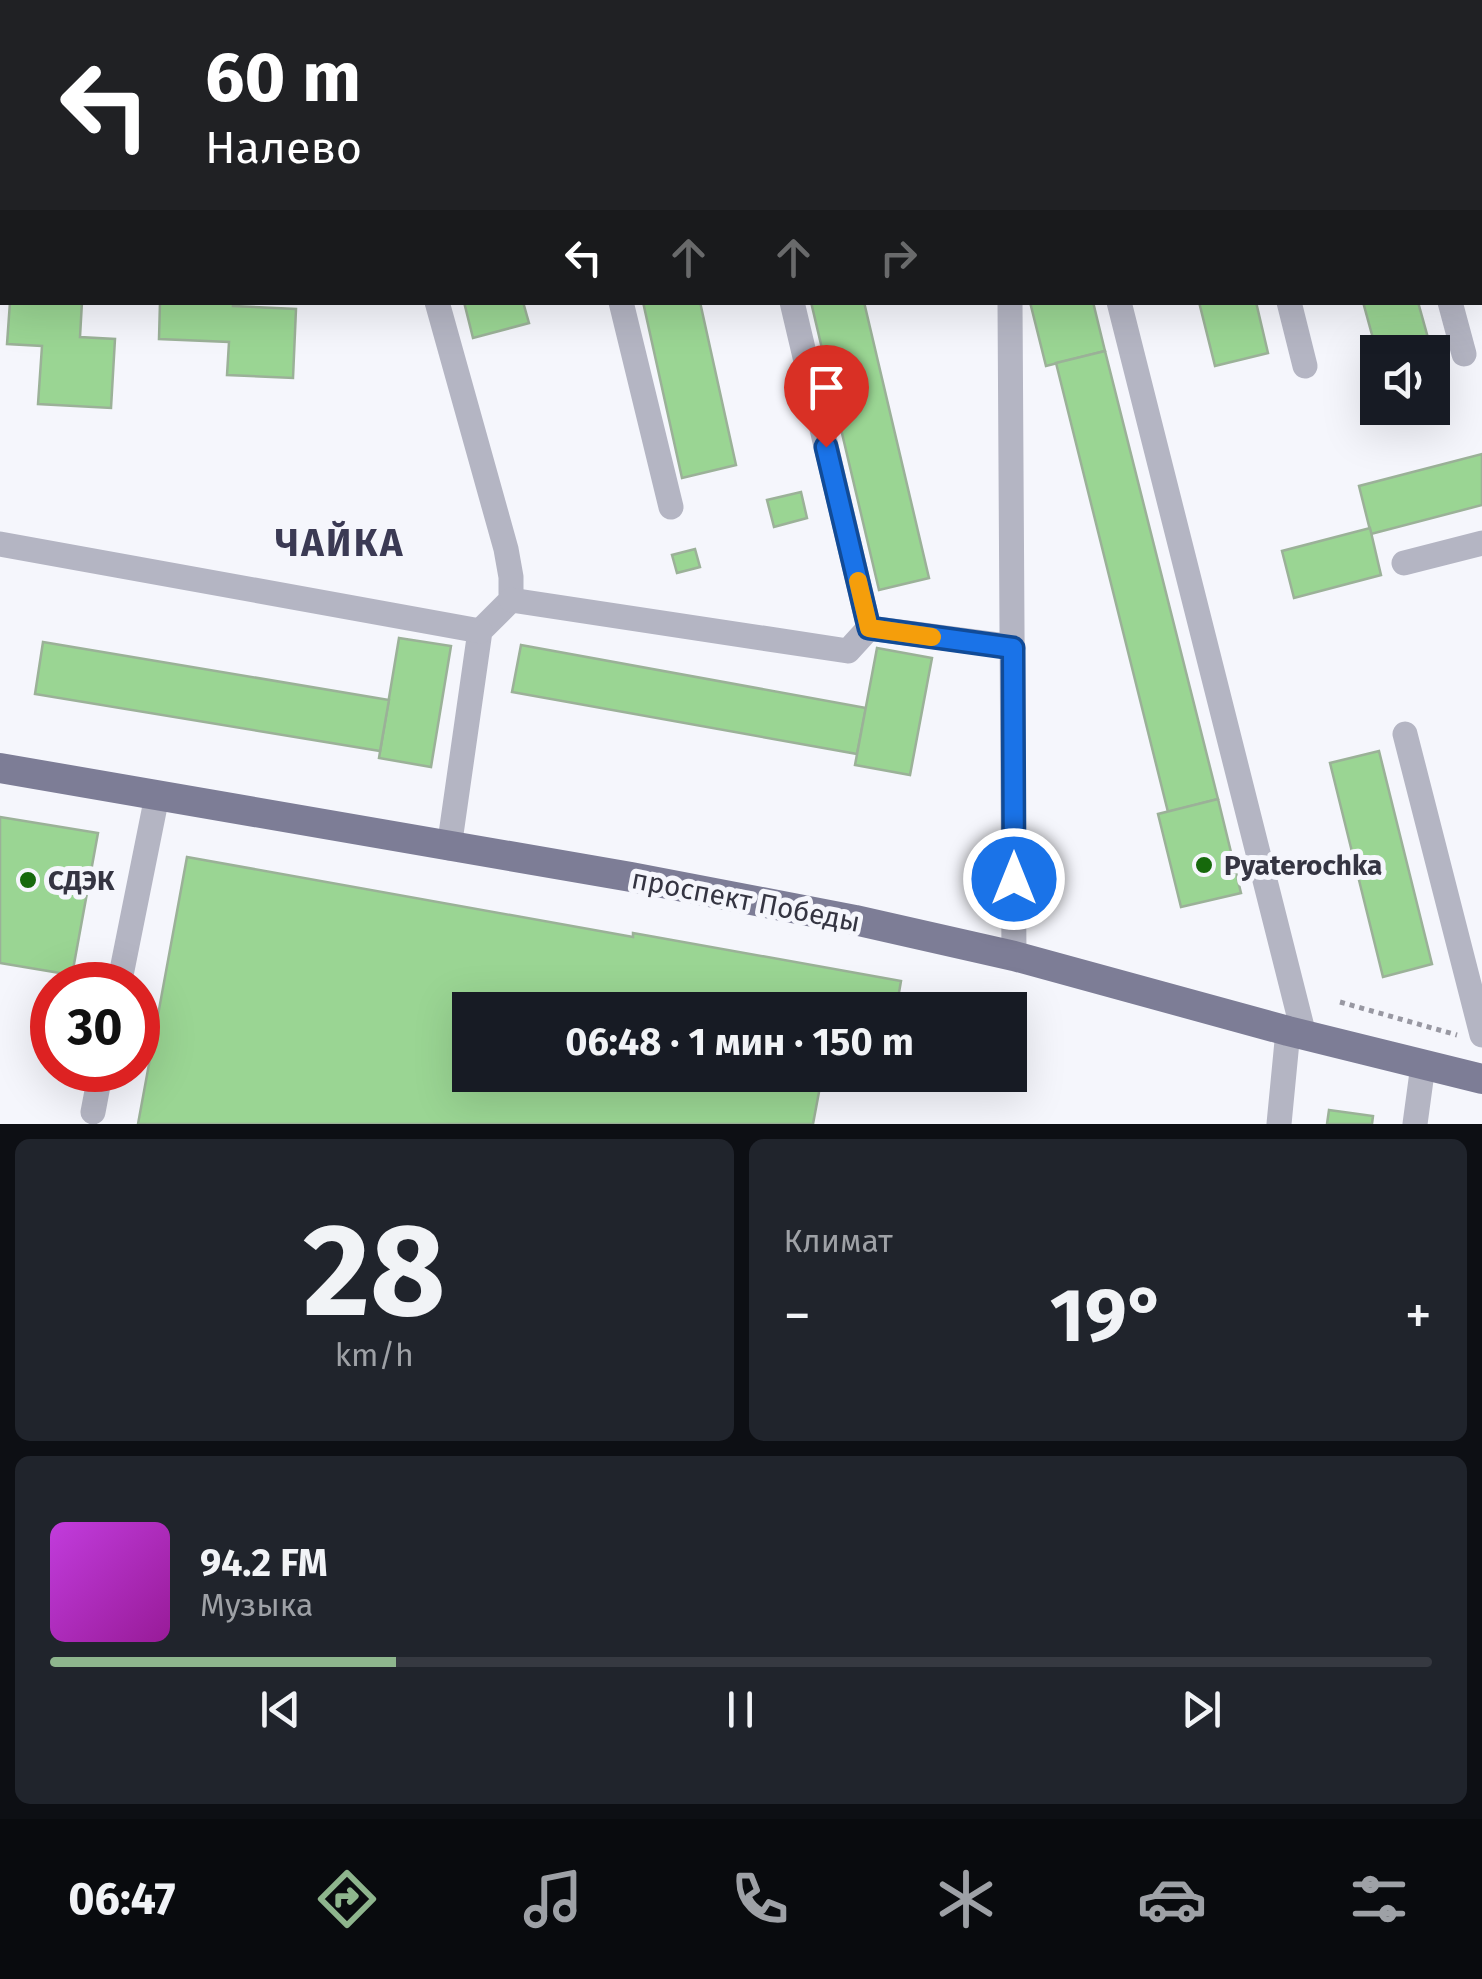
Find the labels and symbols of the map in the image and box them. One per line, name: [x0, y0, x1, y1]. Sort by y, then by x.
pin: [784, 345, 869, 448]
district label: ЧАЙКА: [275, 520, 405, 566]
position arrow: [962, 827, 1066, 931]
place label: Pyaterochka: [1224, 849, 1382, 882]
marker: Pyaterochka: [1193, 854, 1215, 876]
street label: проспект Победы: [629, 862, 863, 939]
place label: СДЭК: [48, 864, 115, 897]
marker: СДЭК: [17, 869, 39, 891]
speed limit sign: 30: [30, 962, 160, 1092]

